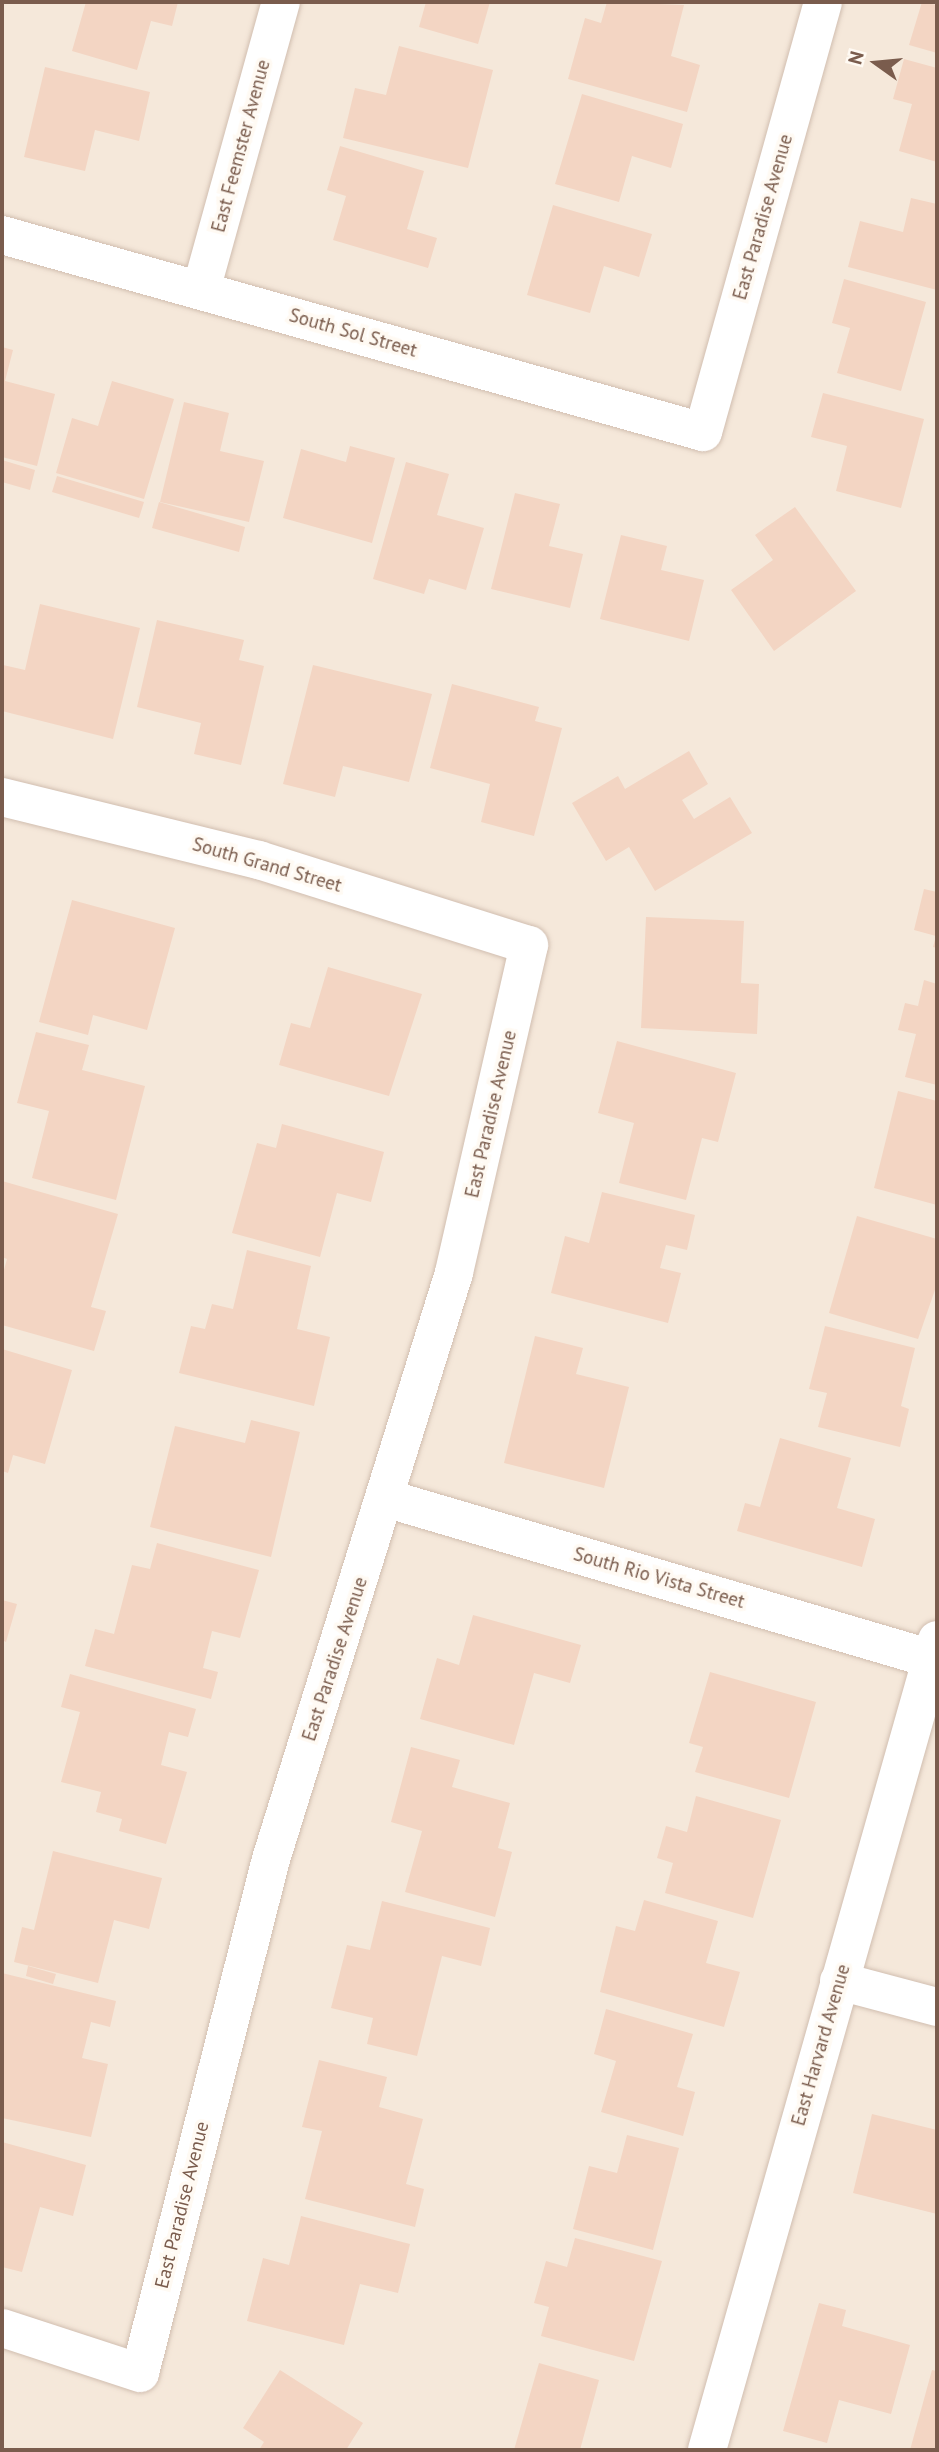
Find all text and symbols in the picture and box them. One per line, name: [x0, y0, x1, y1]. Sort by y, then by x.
north arrow: [841, 28, 911, 98]
text: N: [843, 48, 869, 67]
street label: East Feemster Avenue: [207, 57, 275, 235]
street label: East Paradise Avenue: [728, 131, 798, 303]
street label: South Sol Street: [286, 304, 420, 362]
street label: South Grand Street: [190, 833, 344, 897]
street label: East Paradise Avenue: [461, 1028, 521, 1200]
street label: South Rio Vista Street: [571, 1543, 747, 1613]
street label: East Paradise Avenue: [298, 1574, 372, 1744]
street label: East Harvard Avenue: [787, 1961, 855, 2129]
street label: East Paradise Avenue: [150, 2119, 214, 2291]

